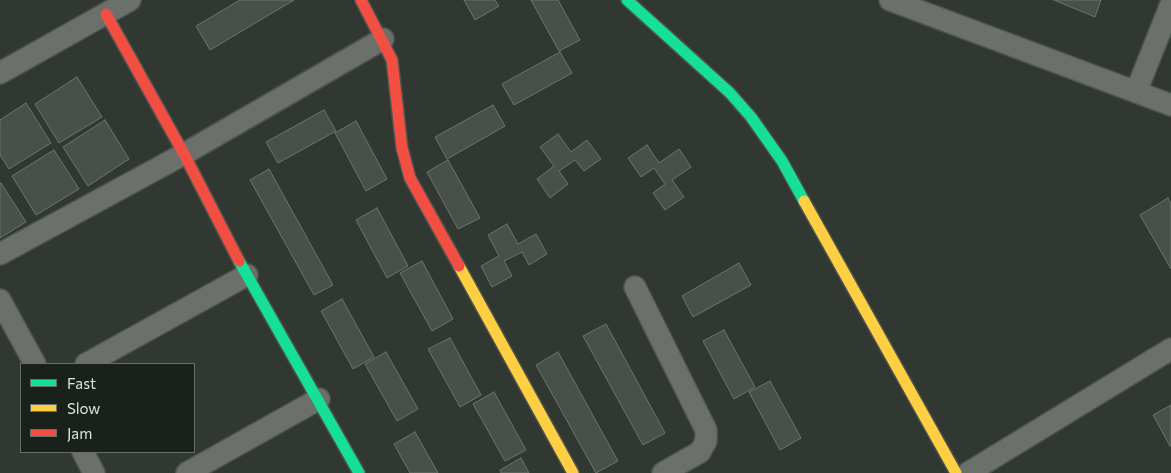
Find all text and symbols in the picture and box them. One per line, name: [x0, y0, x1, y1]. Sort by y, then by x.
legend: [20, 363, 195, 453]
text: Fast: [67, 374, 96, 392]
text: Slow: [67, 399, 100, 417]
text: Jam: [67, 424, 92, 442]

